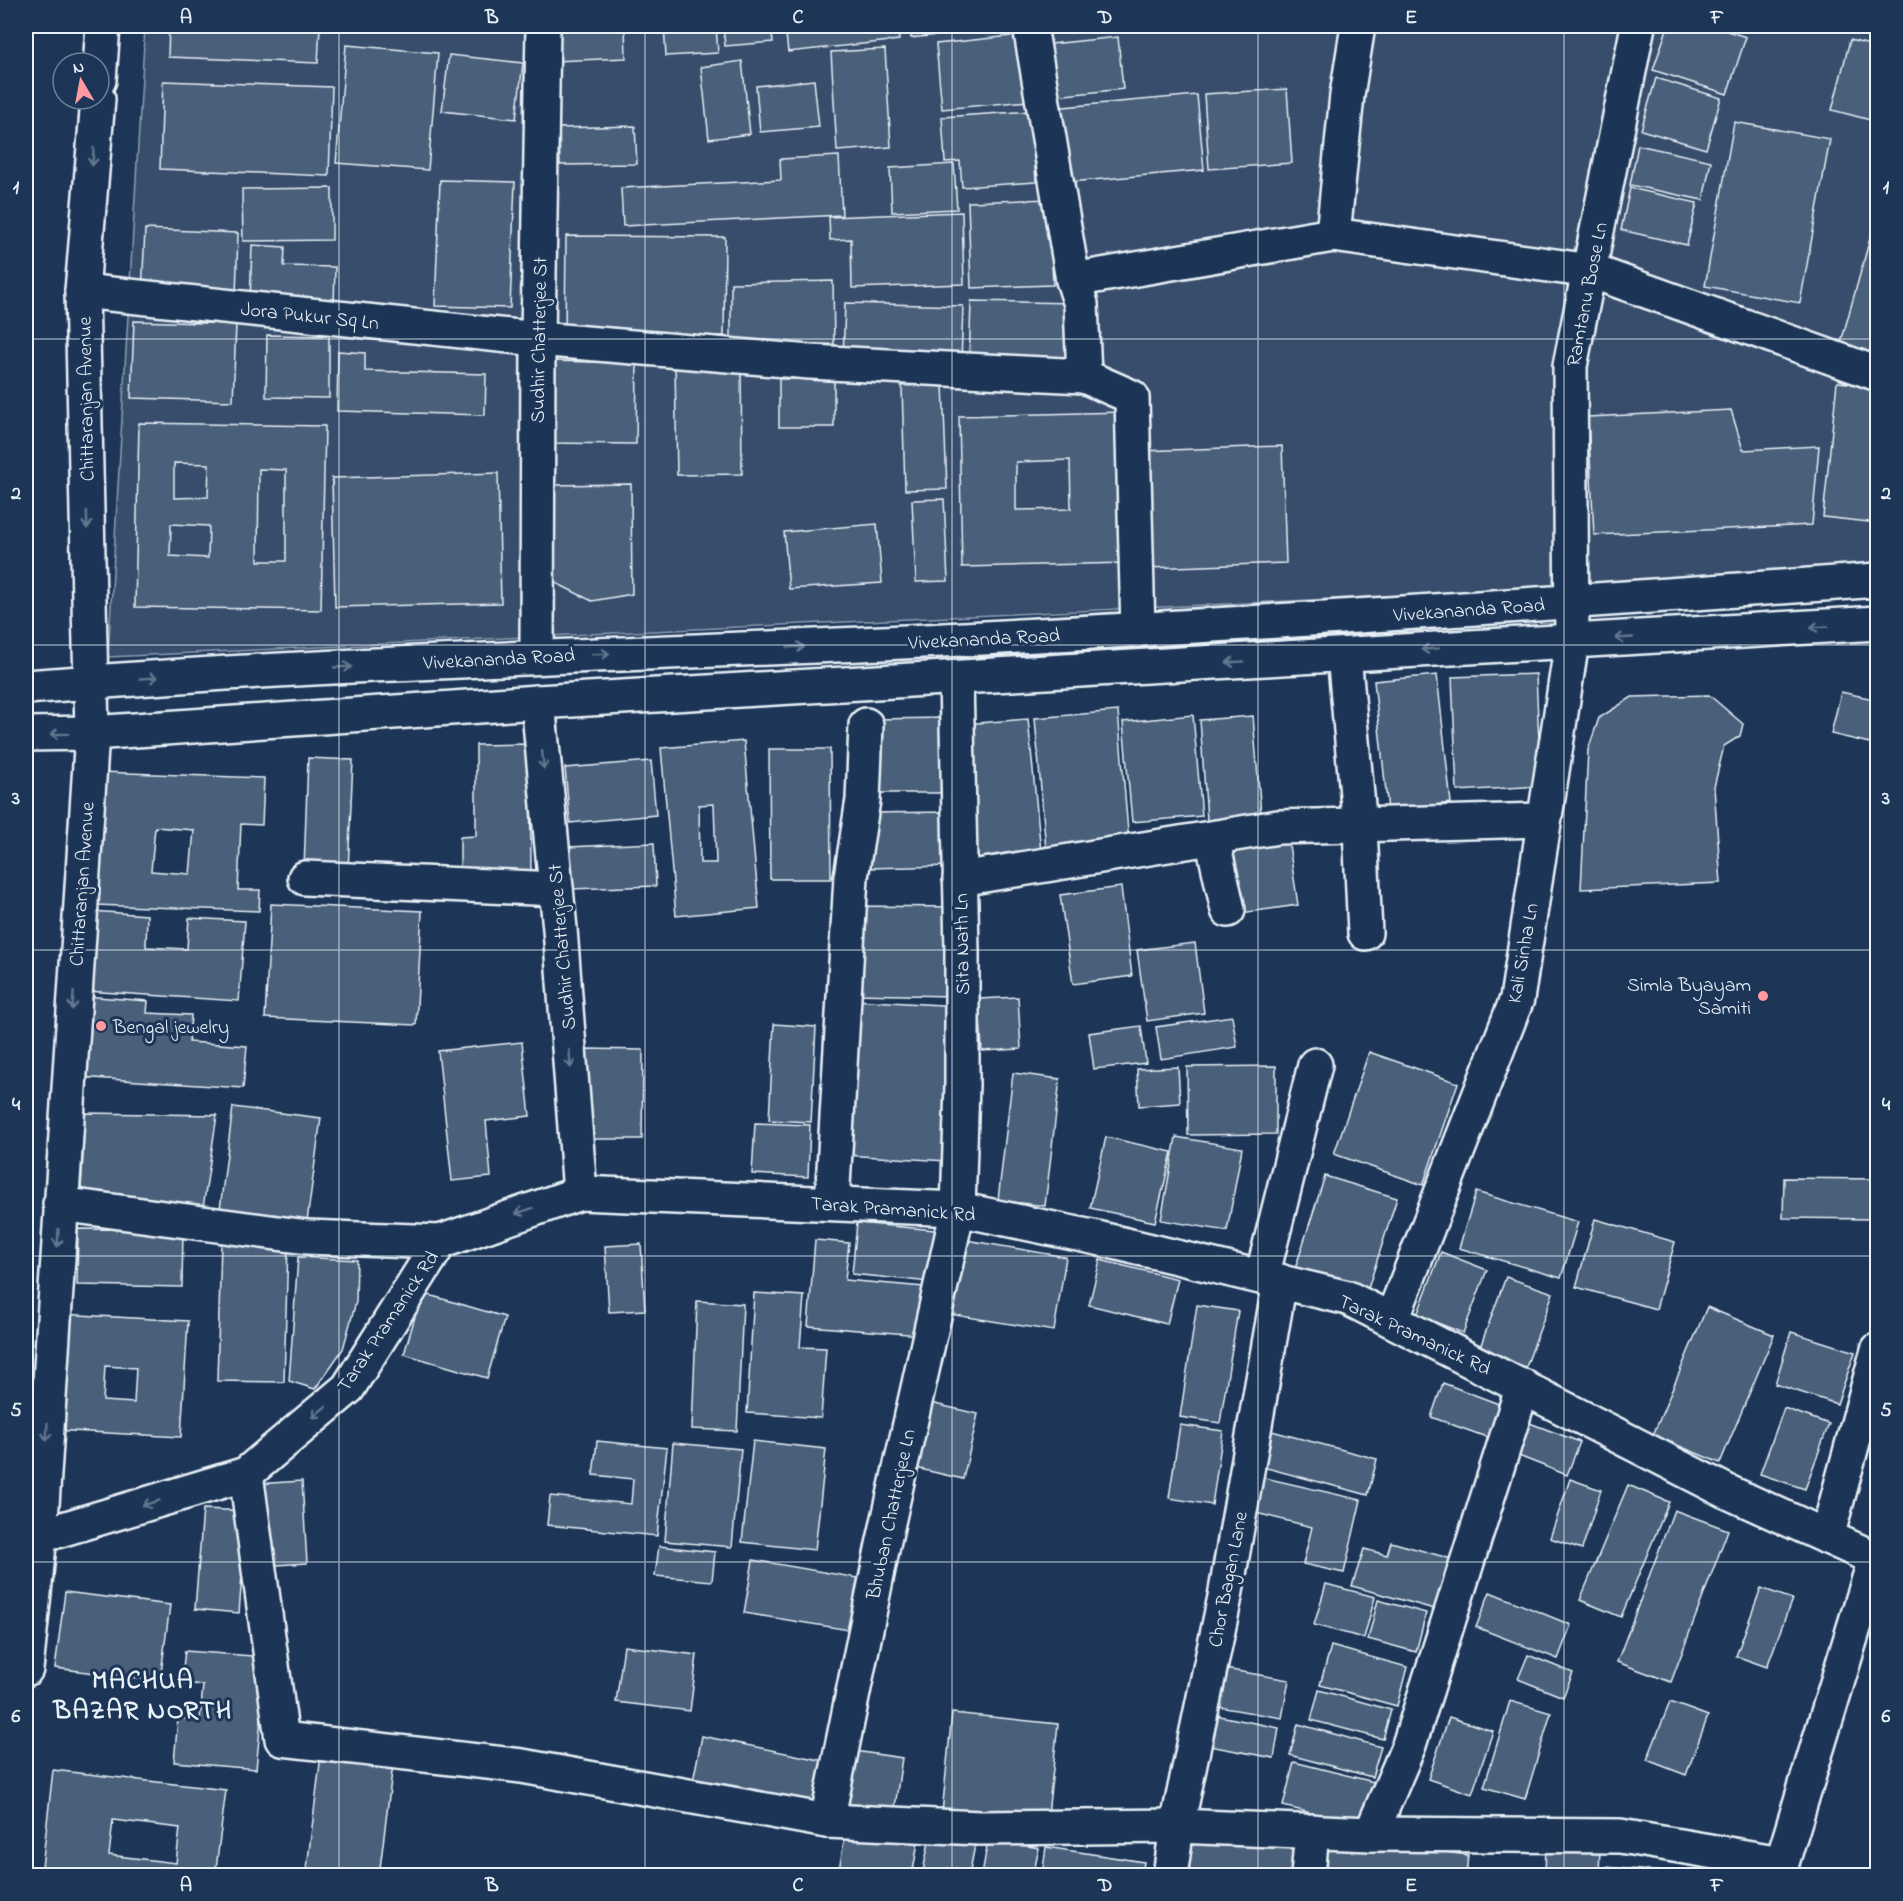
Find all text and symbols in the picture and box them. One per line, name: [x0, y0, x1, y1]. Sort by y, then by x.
text: A: [180, 4, 192, 33]
text: B: [484, 4, 499, 33]
text: C: [793, 4, 804, 33]
text: D: [1097, 4, 1112, 33]
text: E: [1405, 4, 1417, 33]
text: F: [1710, 4, 1724, 33]
north arrow: [51, 51, 111, 111]
text: N: [71, 55, 86, 81]
one-way arrow: [87, 147, 98, 167]
text: 1: [13, 174, 20, 203]
text: 1: [1883, 174, 1890, 203]
street label: Ramtanu Bose Ln: [1560, 220, 1617, 369]
street label: Sudhir Chatterjee St: [525, 256, 556, 423]
street label: Jora Pukur Sq Ln: [239, 296, 380, 339]
street label: Chittaranjan Avenue: [72, 316, 103, 482]
text: 2: [10, 480, 21, 509]
text: 2: [1880, 480, 1891, 509]
one-way arrow: [81, 509, 93, 529]
street label: Vivekananda Road: [1391, 592, 1546, 631]
one-way arrow: [1810, 621, 1830, 632]
street label: Vivekananda Road: [907, 622, 1061, 659]
one-way arrow: [1615, 632, 1635, 643]
one-way arrow: [785, 641, 805, 652]
street label: Vivekananda Road: [422, 642, 576, 679]
one-way arrow: [1420, 644, 1440, 655]
one-way arrow: [590, 648, 610, 659]
one-way arrow: [1226, 656, 1246, 667]
one-way arrow: [333, 661, 353, 672]
one-way arrow: [138, 672, 158, 683]
one-way arrow: [49, 728, 69, 740]
one-way arrow: [538, 750, 549, 770]
text: 3: [11, 785, 20, 814]
text: 3: [1881, 785, 1890, 814]
street label: Chittaranjan Avenue: [63, 801, 104, 967]
street label: Sudhir Chatterjee St: [542, 862, 585, 1031]
street label: Sita Nath Ln: [948, 893, 979, 995]
street label: Kali Sinha Ln: [1501, 901, 1548, 1006]
place label: Simla Byayam Samiti: [1627, 972, 1751, 1024]
marker: Simla Byayam Samiti: [1756, 989, 1770, 1003]
one-way arrow: [68, 991, 79, 1011]
place label: Bengal jewelry: [112, 1014, 229, 1044]
marker: Bengal jewelry: [94, 1019, 108, 1033]
one-way arrow: [565, 1049, 576, 1068]
text: 4: [12, 1091, 21, 1120]
text: 4: [1882, 1091, 1891, 1120]
street label: Tarak Pramanick Rd: [809, 1190, 976, 1231]
one-way arrow: [515, 1207, 534, 1218]
one-way arrow: [53, 1227, 64, 1247]
street label: Tarak Pramanick Rd: [331, 1246, 447, 1399]
street label: Tarak Pramanick Rd: [1333, 1288, 1495, 1384]
text: 5: [10, 1397, 22, 1426]
text: 5: [1880, 1397, 1892, 1426]
one-way arrow: [312, 1405, 327, 1419]
one-way arrow: [41, 1422, 52, 1442]
street label: Bhuban Chatterjee Ln: [860, 1427, 925, 1603]
one-way arrow: [142, 1498, 161, 1509]
street label: Chor Bagan Lane: [1202, 1509, 1258, 1650]
district label: MACHUA BAZAR NORTH: [52, 1663, 233, 1731]
text: 6: [12, 1703, 21, 1732]
text: 6: [1882, 1703, 1891, 1732]
text: A: [180, 1872, 192, 1901]
text: B: [484, 1872, 499, 1901]
text: C: [793, 1872, 804, 1901]
text: D: [1097, 1872, 1112, 1901]
text: E: [1405, 1872, 1417, 1901]
text: F: [1710, 1872, 1724, 1901]

